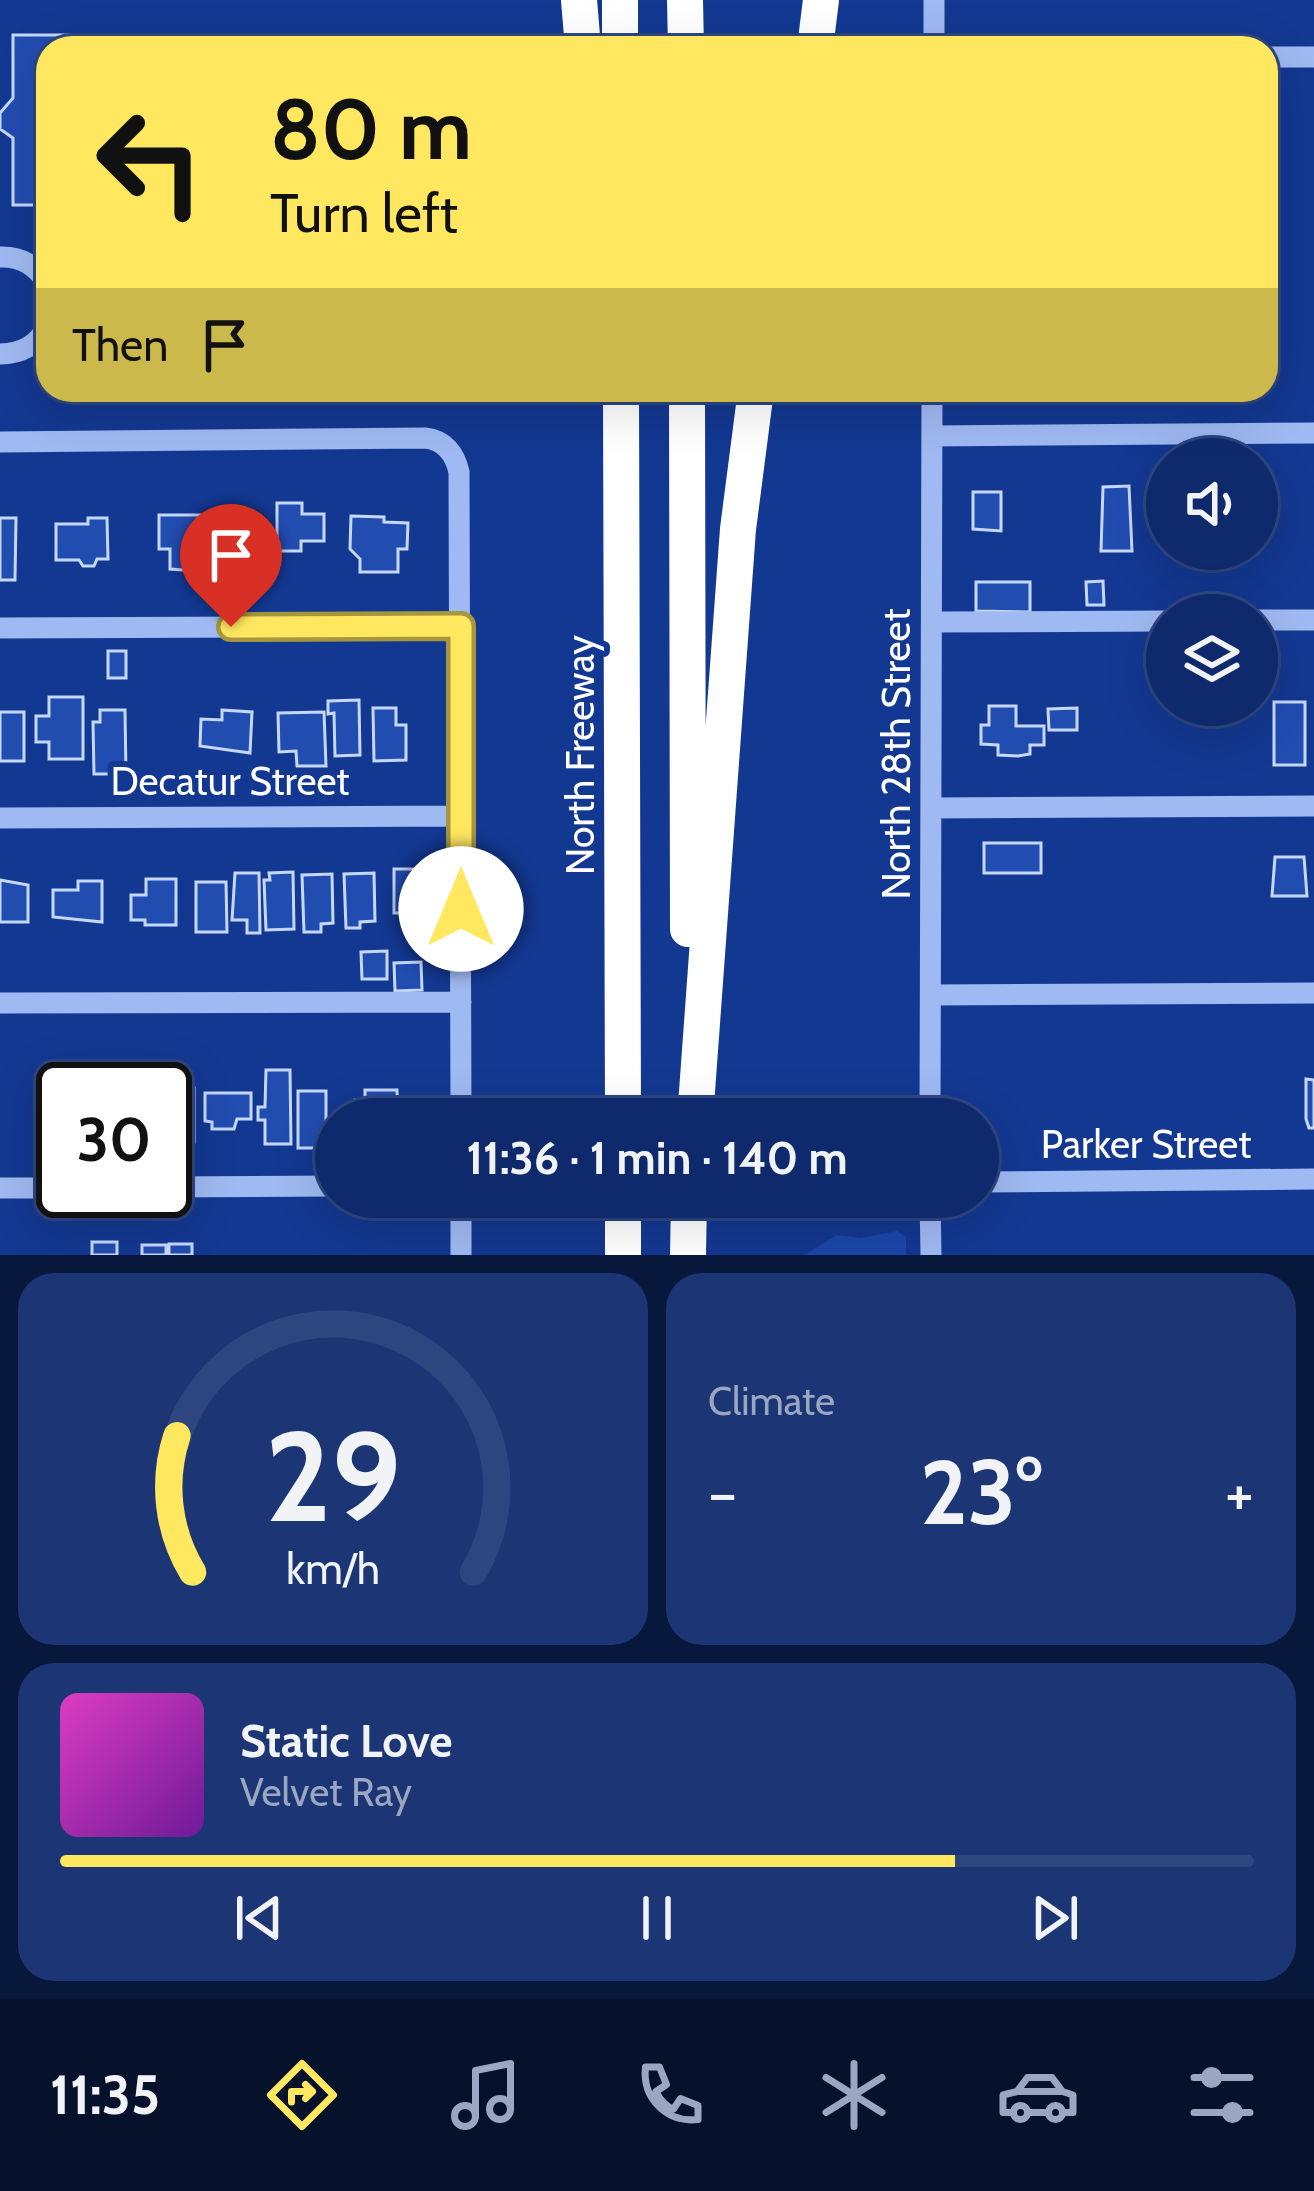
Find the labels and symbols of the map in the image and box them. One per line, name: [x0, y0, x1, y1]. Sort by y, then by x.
pin: [180, 504, 282, 627]
street label: North 28th Street: [872, 608, 920, 900]
street label: North Freeway: [556, 635, 604, 875]
street label: Decatur Street: [110, 757, 350, 805]
position arrow: [398, 846, 524, 972]
speed limit sign: 30: [36, 1062, 192, 1218]
street label: Parker Street: [1041, 1120, 1251, 1168]

